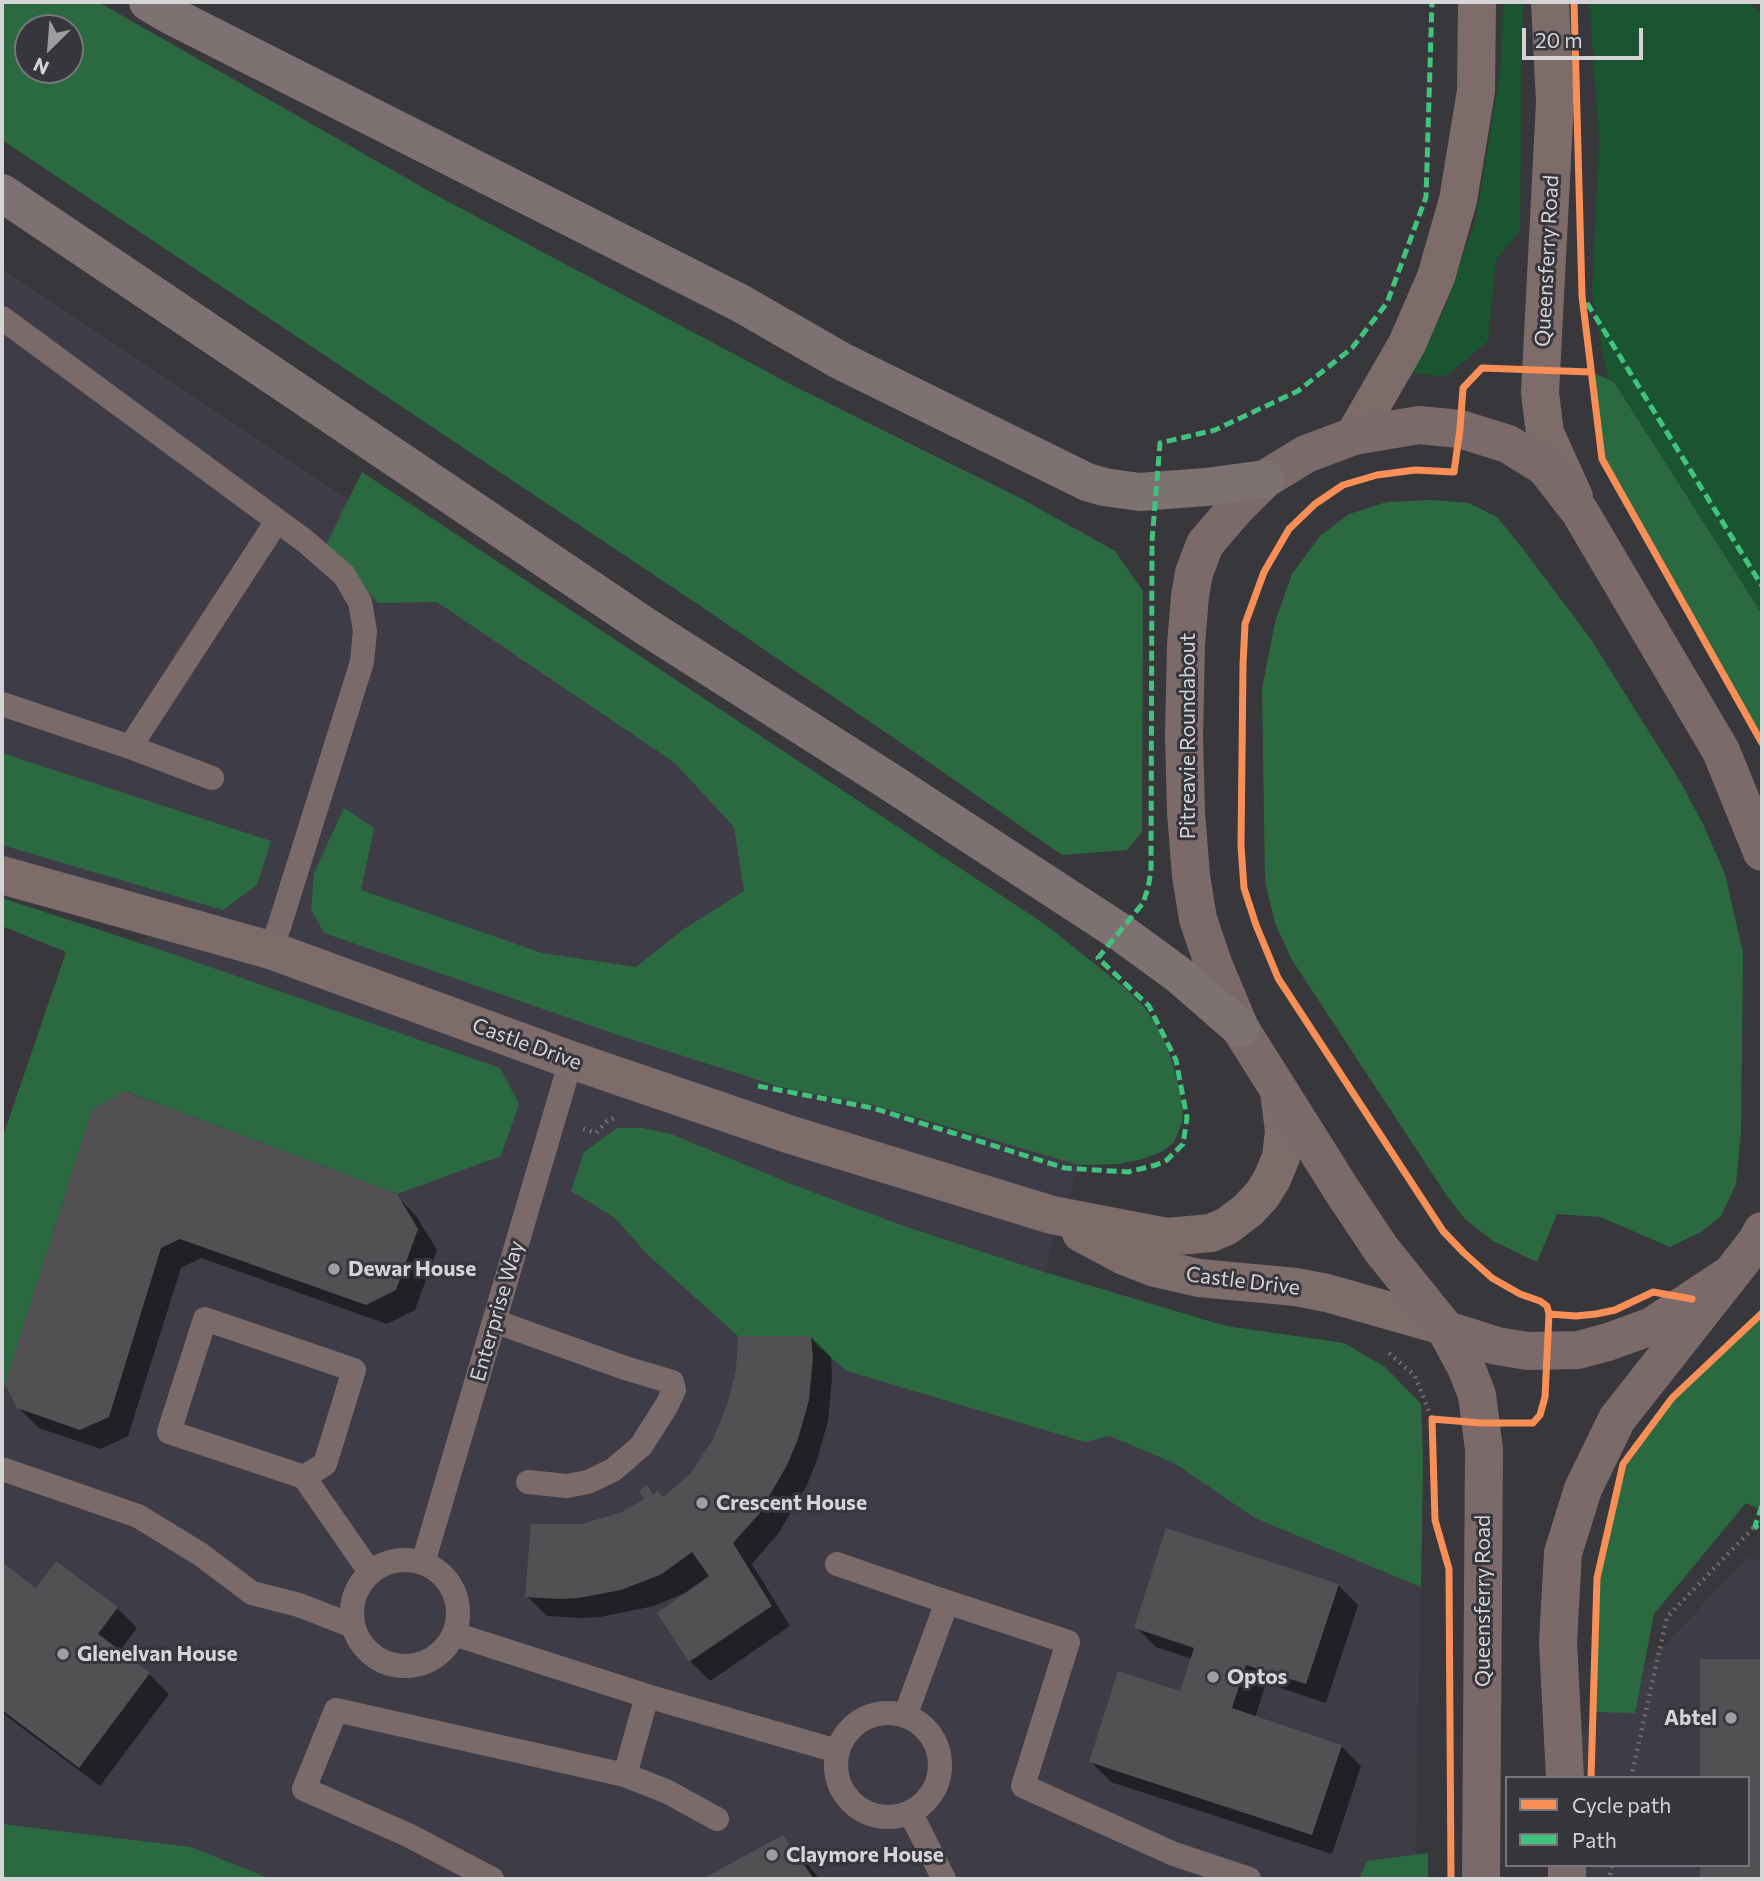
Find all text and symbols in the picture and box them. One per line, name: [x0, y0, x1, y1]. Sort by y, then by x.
north arrow: [14, 14, 84, 84]
scale bar: [1526, 14, 1647, 58]
text: 20 m: [1535, 27, 1583, 52]
text: N: [29, 53, 52, 80]
street label: Queensferry Road: [1530, 174, 1564, 348]
street label: Pitreavie Roundabout: [1175, 633, 1201, 839]
street label: Castle Drive: [469, 1013, 585, 1075]
street label: Enterprise Way: [465, 1238, 529, 1384]
place label: Dewar House: [348, 1256, 476, 1282]
marker: Dewar House: [326, 1261, 342, 1277]
street label: Castle Drive: [1185, 1262, 1301, 1300]
place label: Crescent House: [716, 1490, 867, 1516]
marker: Crescent House: [694, 1495, 710, 1511]
street label: Queensferry Road: [1470, 1515, 1496, 1687]
place label: Glenelvan House: [77, 1641, 238, 1667]
marker: Glenelvan House: [55, 1646, 71, 1662]
place label: Optos: [1227, 1664, 1287, 1690]
marker: Optos: [1205, 1669, 1221, 1685]
place label: Abtel: [1664, 1705, 1717, 1731]
marker: Abtel: [1723, 1710, 1739, 1726]
legend: [1505, 1776, 1750, 1867]
text: Cycle path: [1572, 1792, 1671, 1817]
text: Path: [1572, 1827, 1617, 1852]
place label: Claymore House: [786, 1842, 944, 1868]
marker: Claymore House: [764, 1847, 780, 1863]

